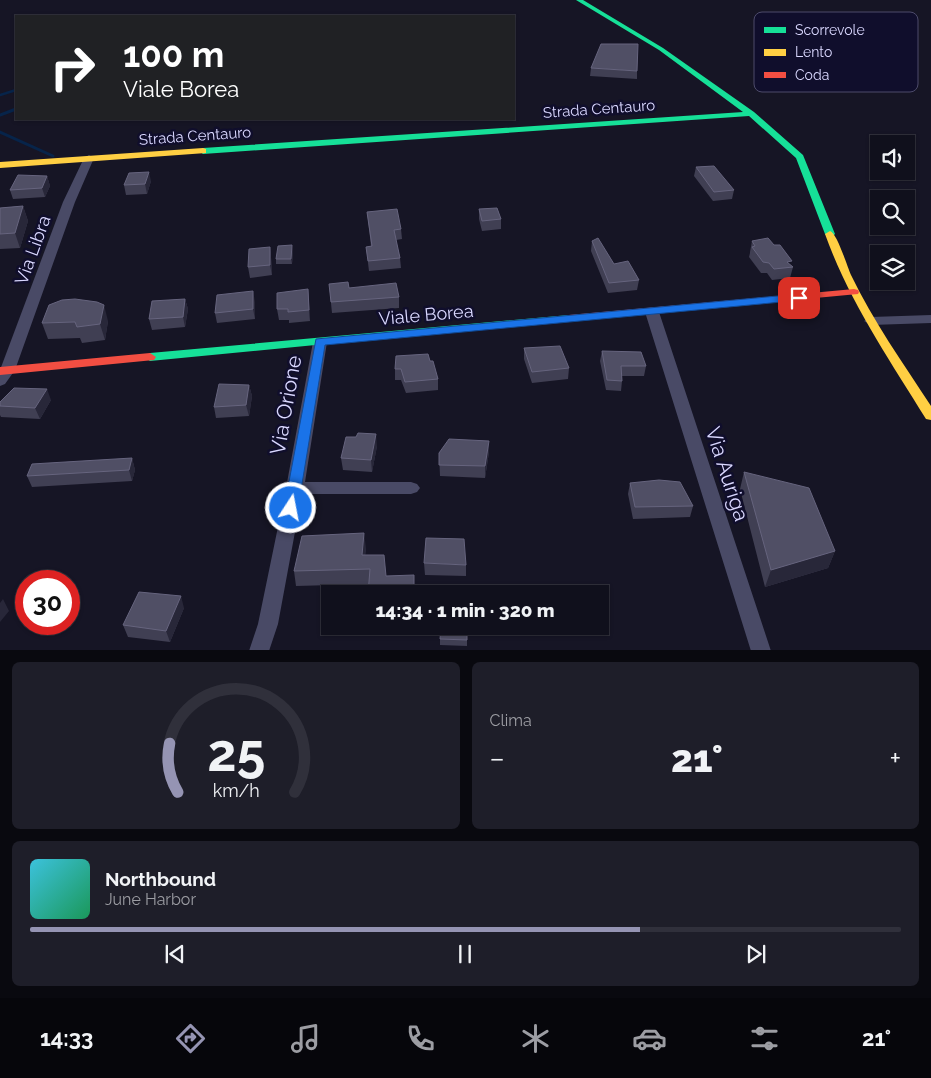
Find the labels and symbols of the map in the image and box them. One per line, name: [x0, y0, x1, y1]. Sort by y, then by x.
legend: [754, 12, 918, 92]
text: Scorrevole: [795, 22, 865, 38]
text: Lento: [795, 44, 832, 60]
text: Coda: [795, 67, 829, 83]
street label: Strada Centauro: [542, 96, 656, 122]
street label: Strada Centauro: [138, 123, 252, 149]
street label: Via Libra: [10, 212, 55, 287]
pin: [778, 277, 820, 319]
street label: Viale Borea: [378, 300, 474, 329]
street label: Via Orione: [264, 353, 307, 457]
street label: Via Auriga: [700, 423, 754, 524]
position arrow: [264, 481, 316, 533]
speed limit sign: 30: [15, 570, 80, 635]

